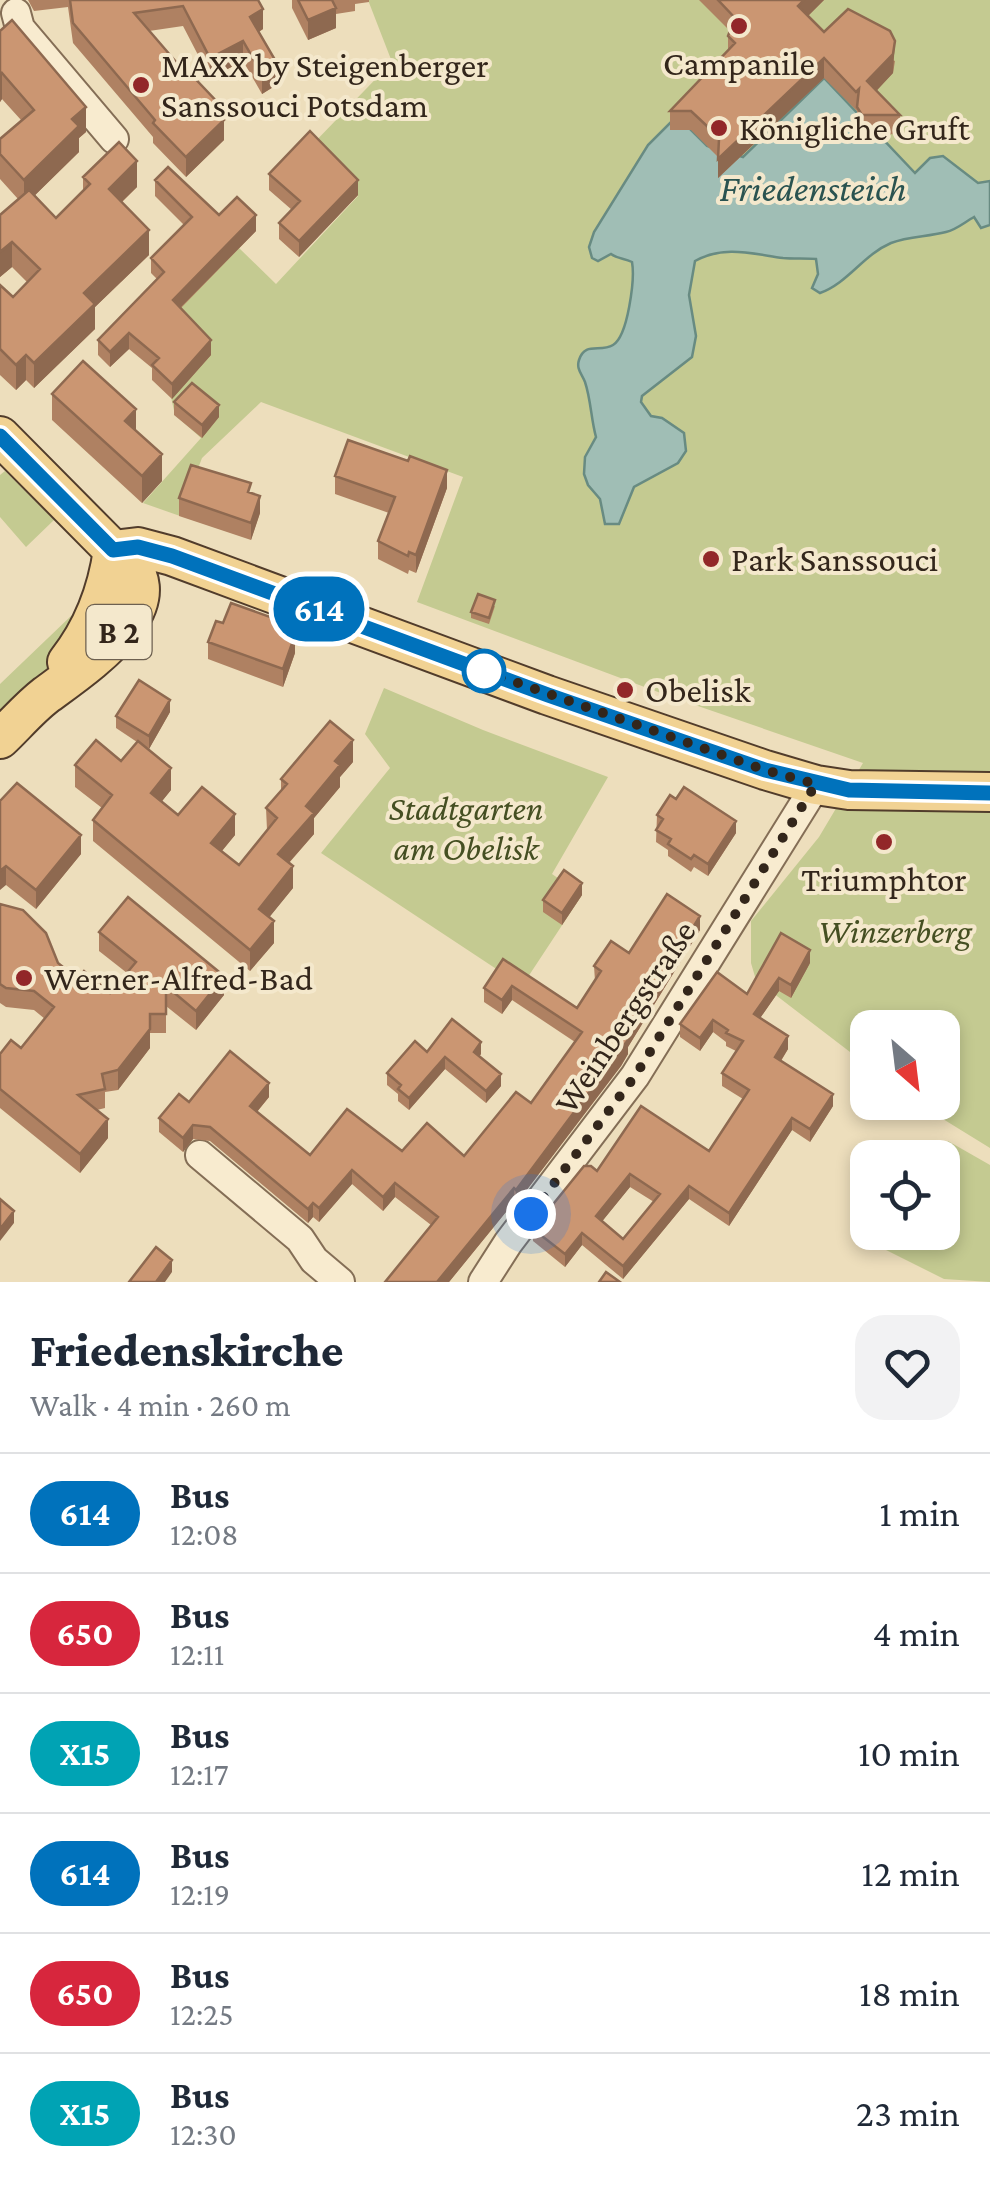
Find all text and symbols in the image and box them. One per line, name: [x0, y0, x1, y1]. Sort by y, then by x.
marker: Campanile: [728, 15, 750, 37]
place label: Campanile: [663, 44, 815, 83]
place label: MAXX by Steigenberger Sanssouci Potsdam: [161, 46, 489, 125]
marker: MAXX by Steigenberger Sanssouci Potsdam: [130, 74, 152, 96]
place label: Königliche Gruft: [739, 109, 970, 148]
marker: Königliche Gruft: [708, 117, 730, 139]
water label: Friedensteich: [719, 167, 907, 209]
place label: Park Sanssouci: [731, 540, 938, 579]
marker: Park Sanssouci: [700, 548, 722, 570]
line badge: 614: [262, 576, 376, 642]
text: 614: [293, 590, 345, 629]
road number: B 2: [86, 605, 152, 659]
unlabelled marker: [463, 650, 505, 692]
place label: Obelisk: [645, 671, 751, 710]
marker: Obelisk: [614, 679, 636, 701]
park label: Stadtgarten am Obelisk: [388, 789, 544, 868]
marker: Triumphtor: [873, 831, 895, 853]
place label: Triumphtor: [801, 860, 967, 899]
park label: Winzerberg: [818, 912, 973, 951]
street label: Weinbergstraße: [546, 913, 704, 1121]
place label: Werner-Alfred-Bad: [44, 959, 313, 998]
marker: Werner-Alfred-Bad: [13, 967, 35, 989]
north arrow: [850, 1010, 960, 1120]
map controls: [850, 1010, 960, 1250]
button: locate: [850, 1140, 960, 1250]
your location: [506, 1189, 556, 1239]
button: heart: [855, 1315, 960, 1420]
text: Friedenskirche: [30, 1323, 344, 1376]
text: Walk · 4 min · 260 m: [30, 1387, 291, 1423]
text: Bus: [170, 1474, 229, 1516]
text: 1 min: [879, 1492, 960, 1534]
text: 614: [59, 1494, 111, 1533]
text: 12:08: [170, 1516, 239, 1552]
text: Bus: [170, 1594, 229, 1636]
text: 4 min: [873, 1612, 960, 1654]
text: 650: [56, 1614, 114, 1653]
text: 12:11: [170, 1636, 224, 1672]
text: Bus: [170, 1714, 229, 1756]
text: 10 min: [858, 1732, 960, 1774]
text: X15: [60, 1734, 111, 1773]
text: 12:17: [170, 1756, 229, 1792]
text: Bus: [170, 1834, 229, 1876]
text: 12 min: [861, 1852, 960, 1894]
text: 614: [59, 1854, 111, 1893]
text: 12:19: [170, 1876, 230, 1912]
text: Bus: [170, 1954, 229, 1996]
text: 18 min: [859, 1972, 960, 2014]
text: 650: [56, 1974, 114, 2013]
text: 12:25: [170, 1996, 234, 2032]
text: Bus: [170, 2074, 229, 2116]
text: 23 min: [856, 2092, 960, 2134]
text: X15: [60, 2094, 111, 2133]
text: 12:30: [170, 2116, 236, 2152]

